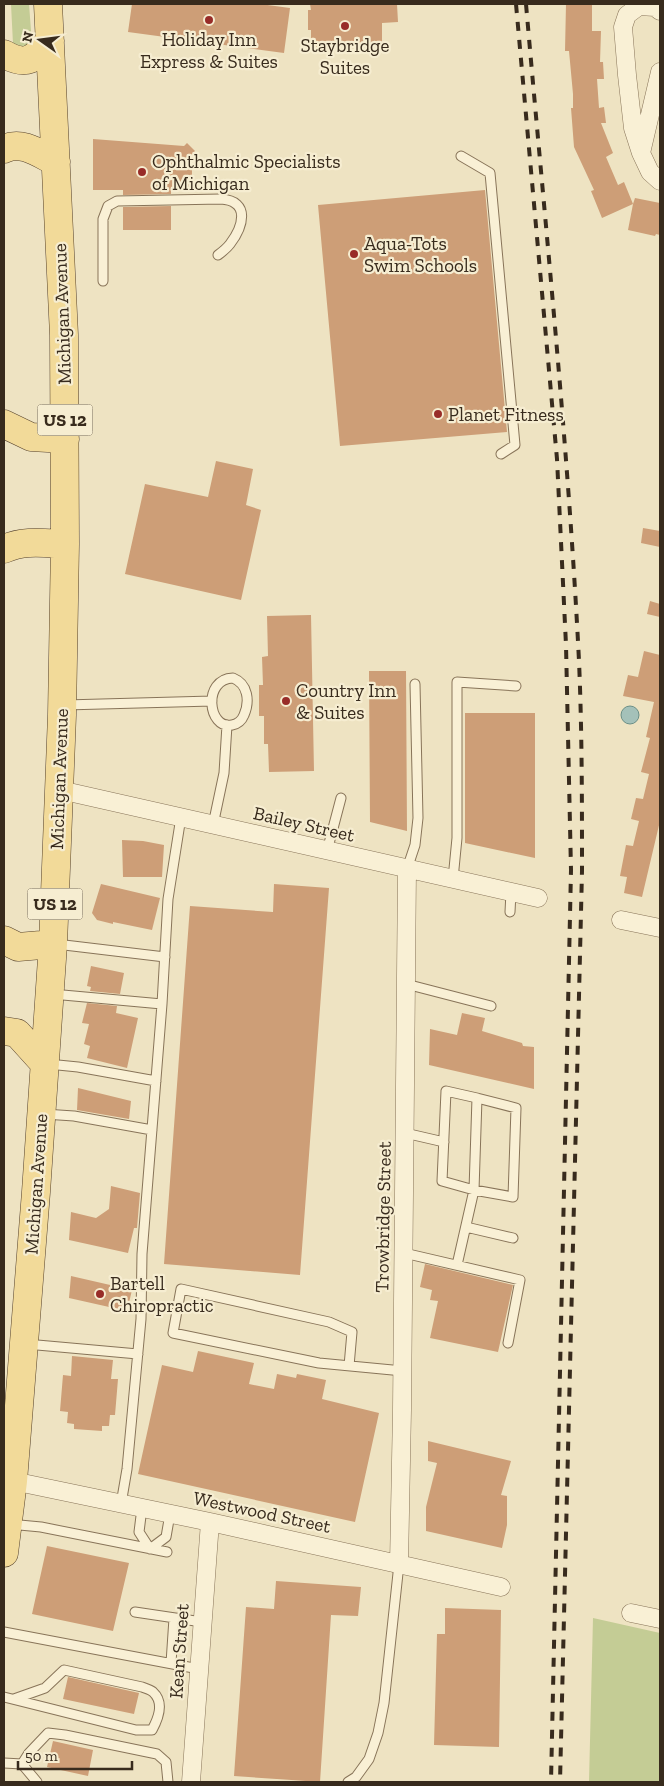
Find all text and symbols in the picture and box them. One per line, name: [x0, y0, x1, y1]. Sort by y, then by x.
marker: Holiday Inn Express & Suites: [203, 14, 215, 26]
north arrow: [15, 15, 65, 65]
marker: Staybridge Suites: [339, 20, 351, 32]
place label: Holiday Inn Express & Suites: [140, 28, 278, 73]
text: N: [18, 29, 37, 44]
place label: Staybridge Suites: [301, 34, 390, 79]
place label: Ophthalmic Specialists of Michigan: [152, 150, 341, 195]
marker: Ophthalmic Specialists of Michigan: [136, 166, 148, 178]
place label: Aqua-Tots Swim Schools: [364, 232, 477, 277]
street label: Michigan Avenue: [48, 243, 76, 385]
marker: Aqua-Tots Swim Schools: [348, 248, 360, 260]
place label: Planet Fitness: [448, 403, 564, 426]
road number: US 12: [38, 404, 92, 436]
marker: Planet Fitness: [432, 408, 444, 420]
place label: Country Inn & Suites: [296, 679, 396, 724]
marker: Country Inn & Suites: [280, 695, 292, 707]
street label: Michigan Avenue: [45, 708, 73, 850]
street label: Bailey Street: [251, 801, 357, 847]
road number: US 12: [28, 889, 82, 920]
street label: Michigan Avenue: [20, 1113, 52, 1255]
street label: Trowbridge Street: [370, 1141, 396, 1293]
place label: Bartell Chiropractic: [110, 1272, 214, 1317]
marker: Bartell Chiropractic: [94, 1288, 106, 1300]
street label: Westwood Street: [191, 1486, 333, 1538]
street label: Kean Street: [164, 1603, 194, 1699]
scale bar: [18, 1738, 131, 1770]
text: 50 m: [25, 1747, 58, 1765]

